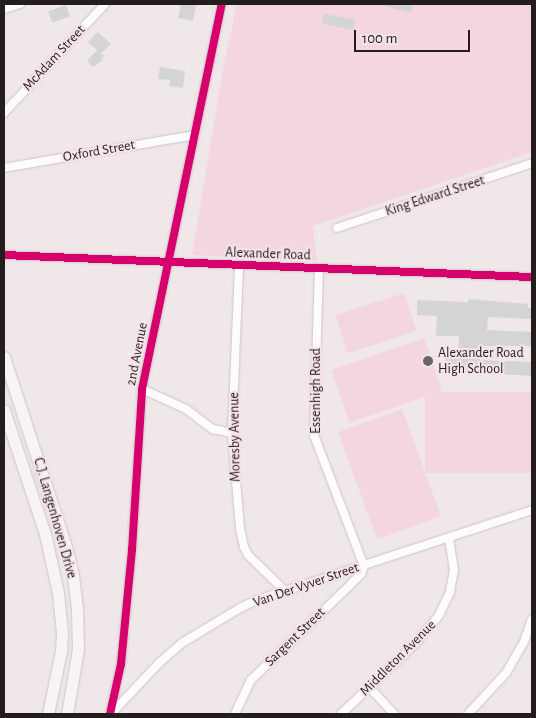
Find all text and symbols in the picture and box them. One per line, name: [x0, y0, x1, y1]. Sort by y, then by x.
scale bar: [356, 20, 472, 52]
street label: McAdam Street: [19, 22, 89, 94]
text: 100 m: [362, 31, 397, 46]
street label: Oxford Street: [62, 136, 136, 166]
street label: King Edward Street: [383, 172, 487, 220]
street label: Alexander Road: [225, 244, 311, 264]
street label: 2nd Avenue: [123, 321, 151, 387]
place label: Alexander Road High School: [438, 345, 524, 378]
street label: Essenhigh Road: [308, 348, 324, 434]
marker: Alexander Road High School: [422, 355, 434, 367]
street label: Moresby Avenue: [226, 392, 244, 482]
street label: C.J. Langenhoven Drive: [30, 456, 80, 580]
street label: Van Der Vyver Street: [251, 559, 361, 611]
street label: Sargent Street: [261, 604, 329, 670]
street label: Middleton Avenue: [357, 617, 439, 699]

